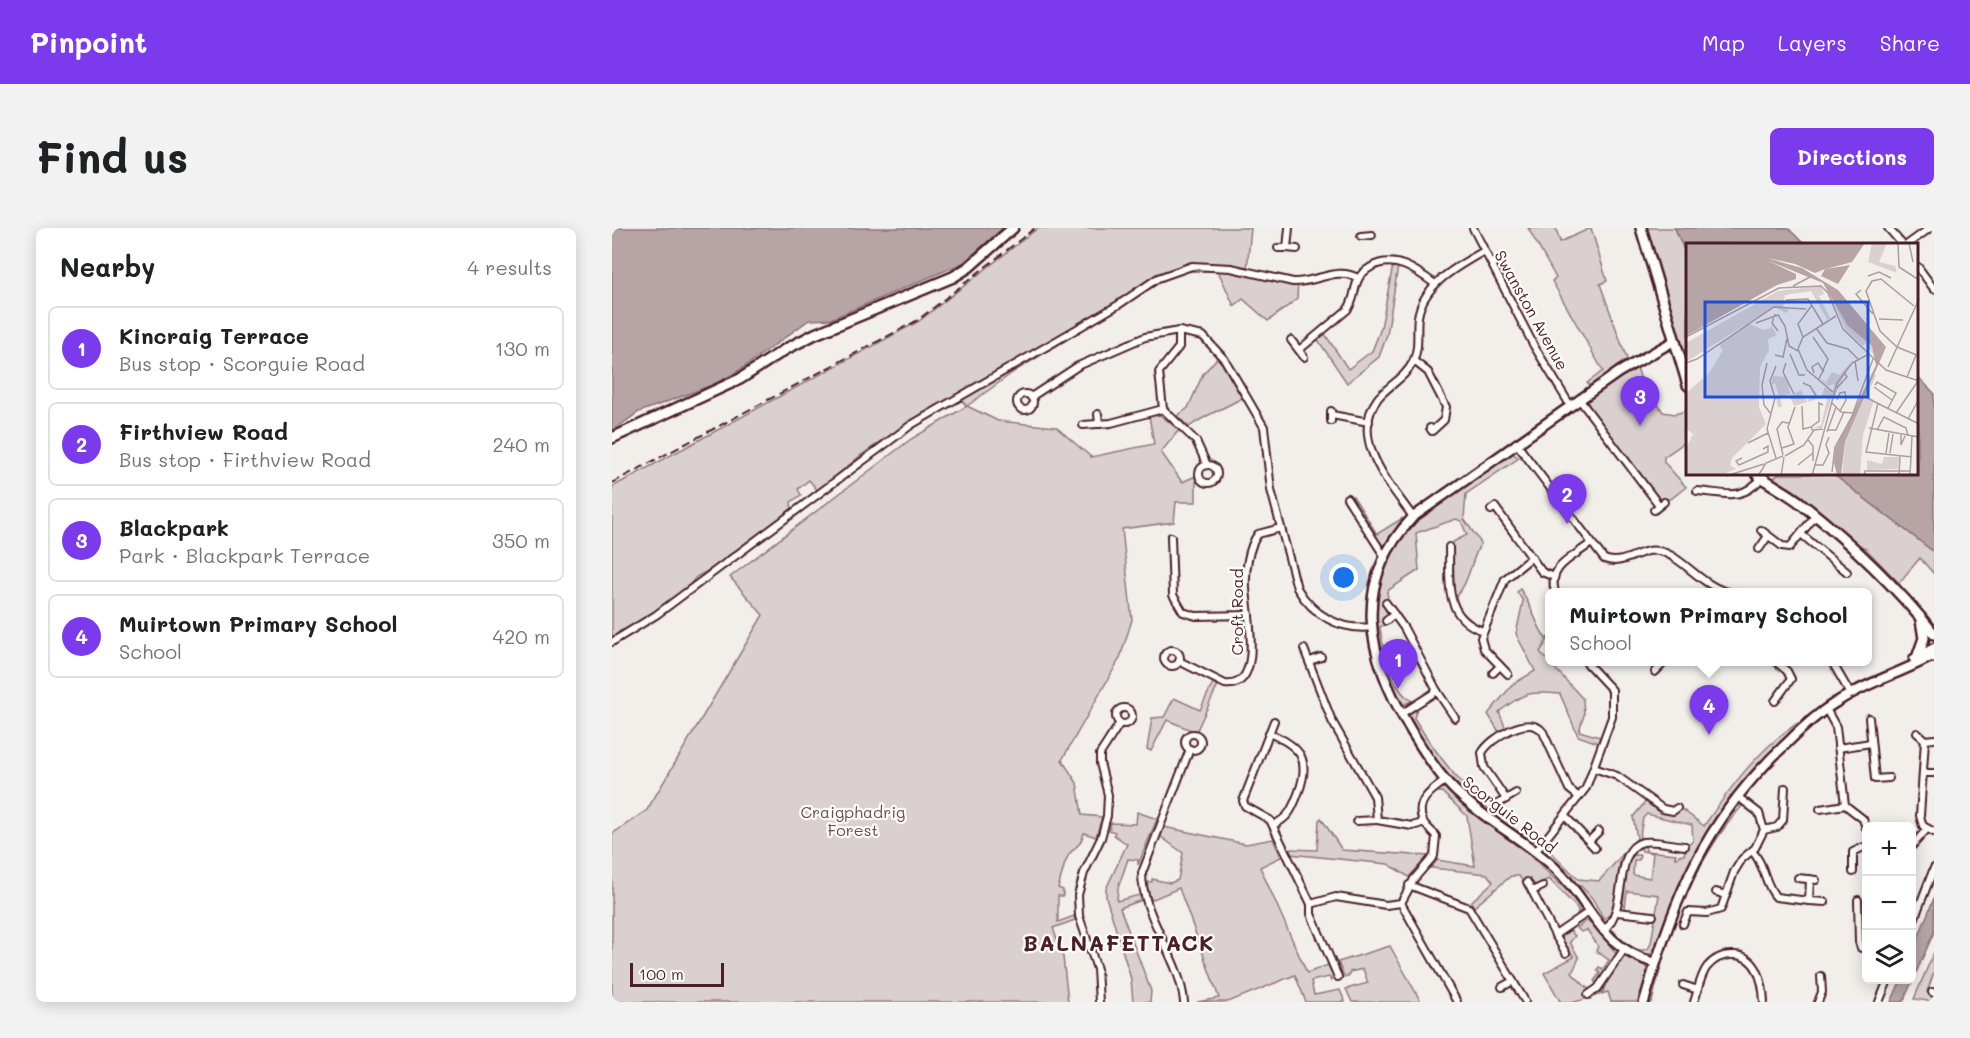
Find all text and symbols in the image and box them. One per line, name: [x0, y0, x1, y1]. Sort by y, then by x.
text: Pinpoint: [30, 24, 147, 60]
text: Map: [1702, 29, 1745, 56]
text: Layers: [1778, 29, 1847, 56]
text: Share: [1880, 29, 1940, 56]
button: Directions: [1770, 128, 1934, 185]
text: Find us: [36, 129, 188, 184]
inset map: [1686, 243, 1919, 476]
street label: Swanston Avenue: [1490, 246, 1574, 374]
text: Nearby: [60, 250, 155, 284]
text: 4 results: [467, 254, 552, 280]
text: Kincraig Terrace: [119, 321, 309, 350]
text: 1: [77, 335, 86, 361]
text: 130 m: [495, 335, 550, 361]
text: Bus stop · Scorguie Road: [119, 350, 365, 376]
pin: 3: [1620, 376, 1660, 426]
text: Firthview Road: [119, 417, 288, 446]
text: 2: [76, 431, 87, 457]
text: 240 m: [492, 431, 550, 457]
text: Bus stop · Firthview Road: [119, 446, 371, 472]
pin: 2: [1548, 474, 1586, 524]
text: Blackpark: [119, 513, 229, 542]
text: 3: [76, 527, 88, 553]
text: 350 m: [492, 527, 550, 553]
text: Park · Blackpark Terrace: [119, 542, 370, 568]
your location: [1329, 563, 1358, 592]
street label: Croft Road: [1226, 568, 1247, 656]
popup: [1545, 588, 1872, 666]
text: Muirtown Primary School: [1569, 600, 1848, 629]
text: Muirtown Primary School: [119, 609, 397, 638]
text: 4: [75, 623, 88, 649]
text: 420 m: [492, 623, 550, 649]
text: School: [1569, 629, 1632, 655]
text: School: [119, 638, 182, 664]
pin: 1: [1378, 640, 1418, 689]
pin: 4: [1690, 686, 1728, 735]
street label: Scorguie Road: [1459, 771, 1561, 857]
park label: Craigphadrig Forest: [801, 801, 905, 840]
map controls: [1862, 822, 1916, 984]
button: +: [1862, 822, 1916, 876]
button: −: [1862, 876, 1916, 930]
district label: BALNAFETTACK: [1023, 928, 1215, 957]
button: layers: [1862, 930, 1916, 984]
scale bar: [630, 960, 724, 988]
text: 100 m: [639, 963, 684, 984]

